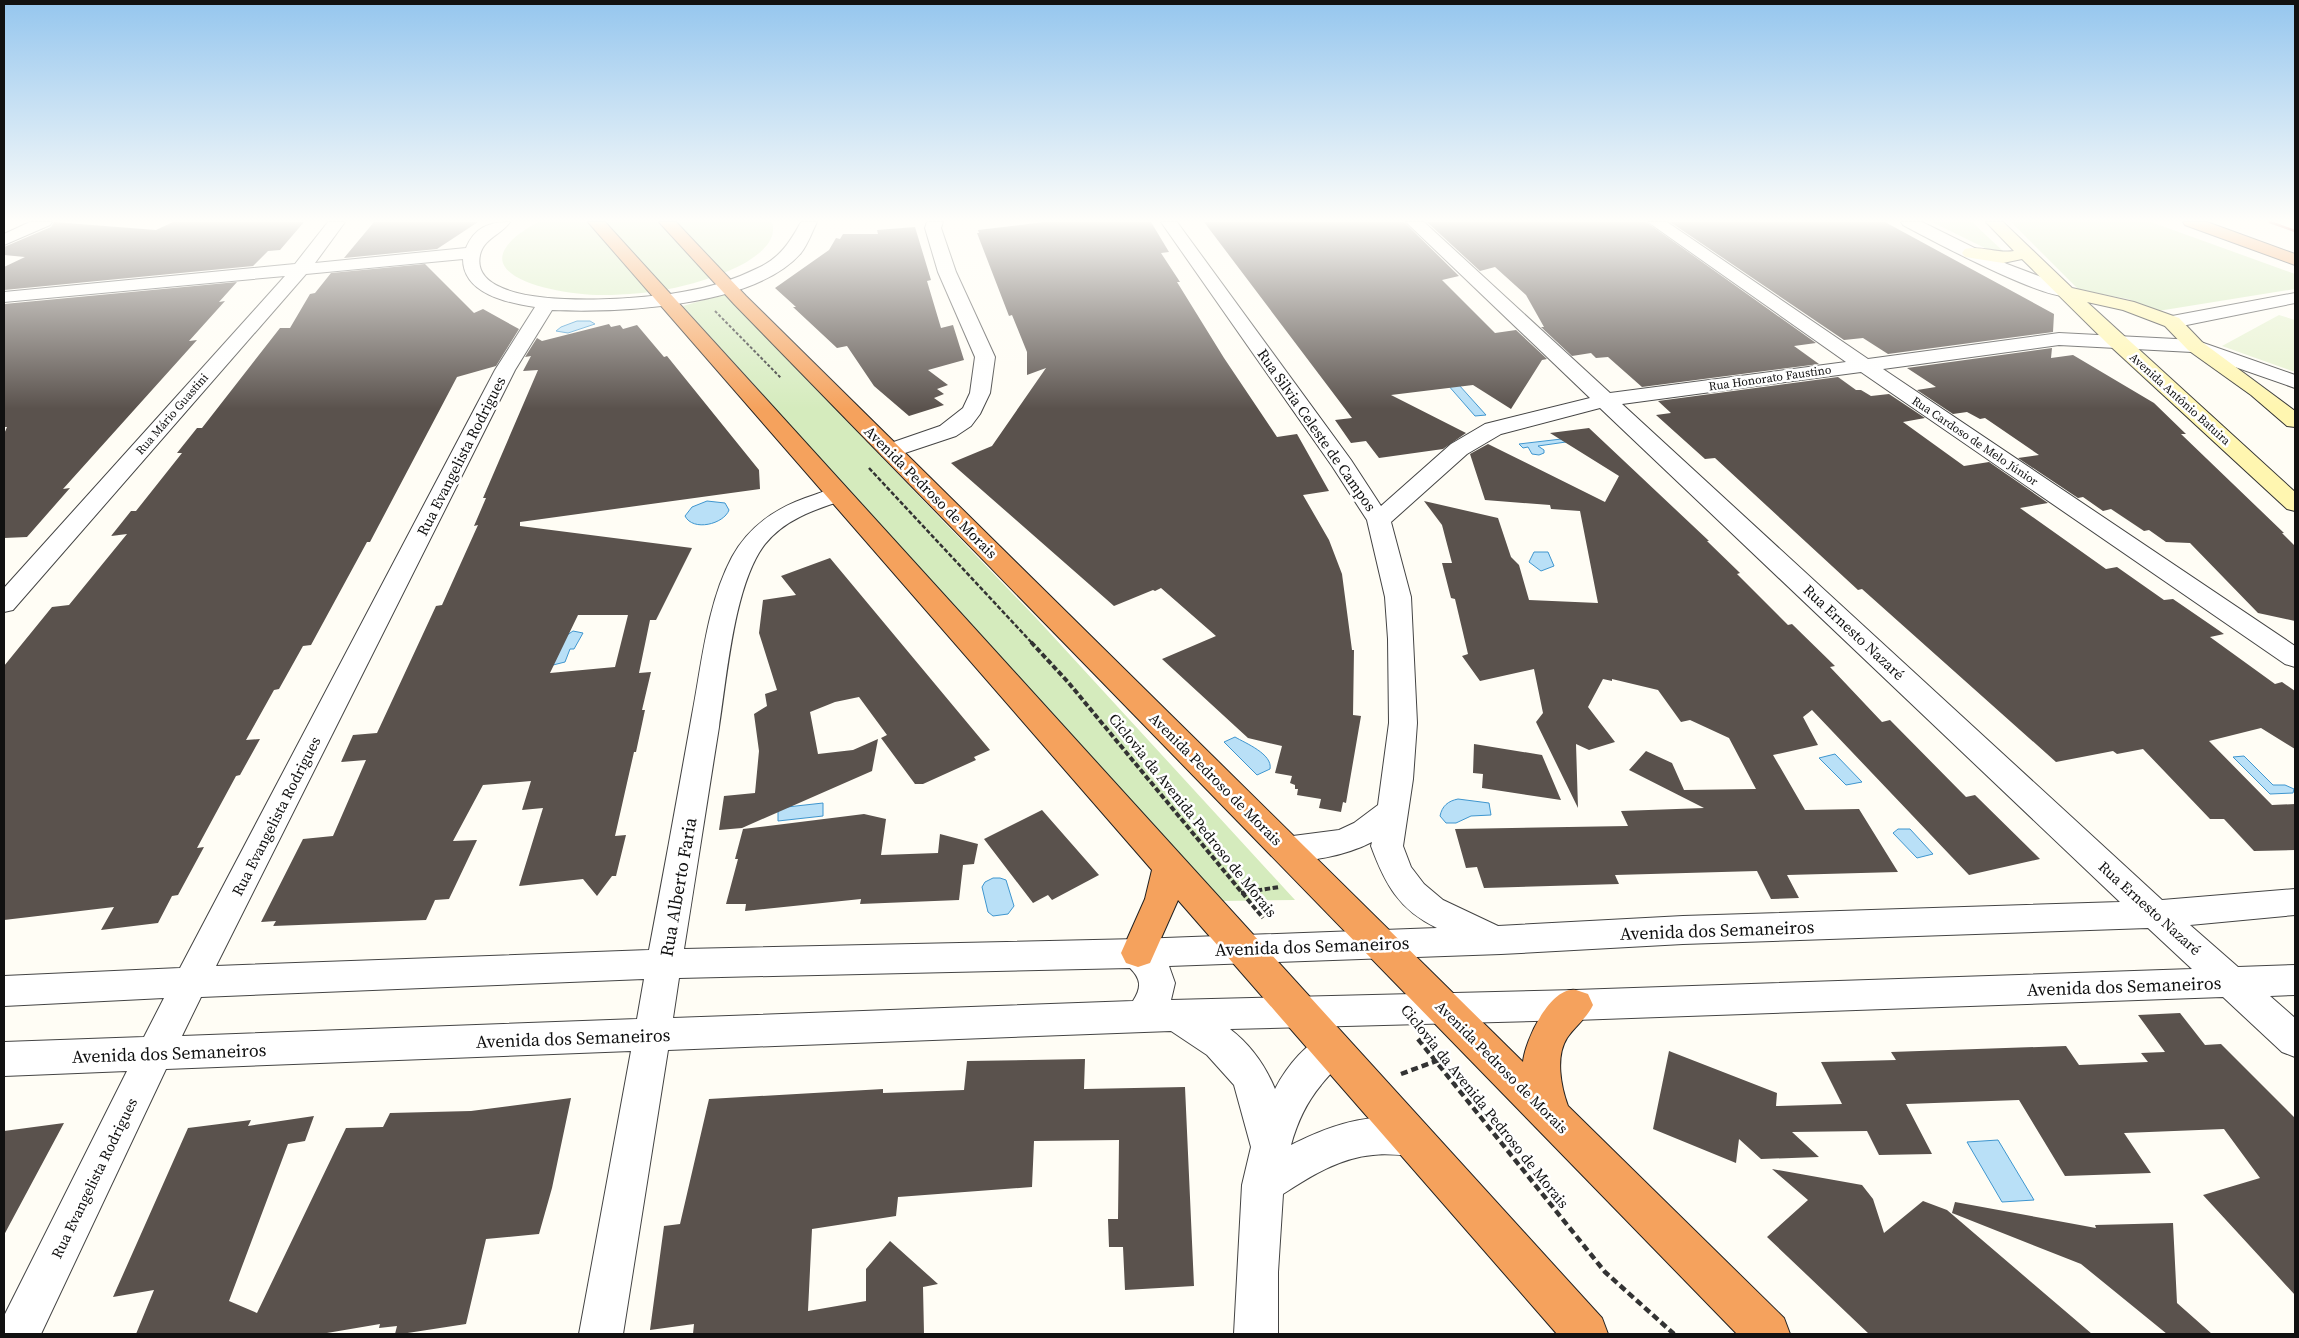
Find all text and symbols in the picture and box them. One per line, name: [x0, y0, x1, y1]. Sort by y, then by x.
street label: Rua Silvia Celeste de Campos: [1253, 344, 1381, 516]
street label: Avenida Antônio Batuira: [2126, 349, 2235, 449]
street label: Rua Honorato Faustino: [1708, 361, 1833, 395]
street label: Rua Mário Guastini: [132, 370, 212, 458]
street label: Rua Evangelista Rodrigues: [412, 373, 510, 539]
street label: Rua Cardoso de Melo Júnior: [1909, 393, 2041, 489]
street label: Avenida Pedroso de Morais: [860, 421, 1002, 563]
street label: Rua Ernesto Nazaré: [1799, 579, 1909, 685]
street label: Avenida Pedroso de Morais: [1145, 708, 1287, 850]
street label: Ciclovia da Avenida Pedroso de Morais: [1104, 709, 1282, 921]
street label: Rua Evangelista Rodrigues: [227, 733, 325, 899]
street label: Rua Alberto Faria: [653, 815, 703, 959]
street label: Rua Ernesto Nazaré: [2094, 856, 2206, 960]
street label: Avenida dos Semaneiros: [1619, 914, 1815, 946]
street label: Avenida dos Semaneiros: [1214, 930, 1410, 962]
street label: Avenida dos Semaneiros: [2026, 970, 2222, 1002]
street label: Avenida Pedroso de Morais: [1431, 996, 1573, 1138]
street label: Ciclovia da Avenida Pedroso de Morais: [1396, 1000, 1574, 1212]
street label: Avenida dos Semaneiros: [475, 1022, 671, 1054]
street label: Avenida dos Semaneiros: [71, 1037, 267, 1069]
street label: Rua Evangelista Rodrigues: [46, 1094, 142, 1262]

